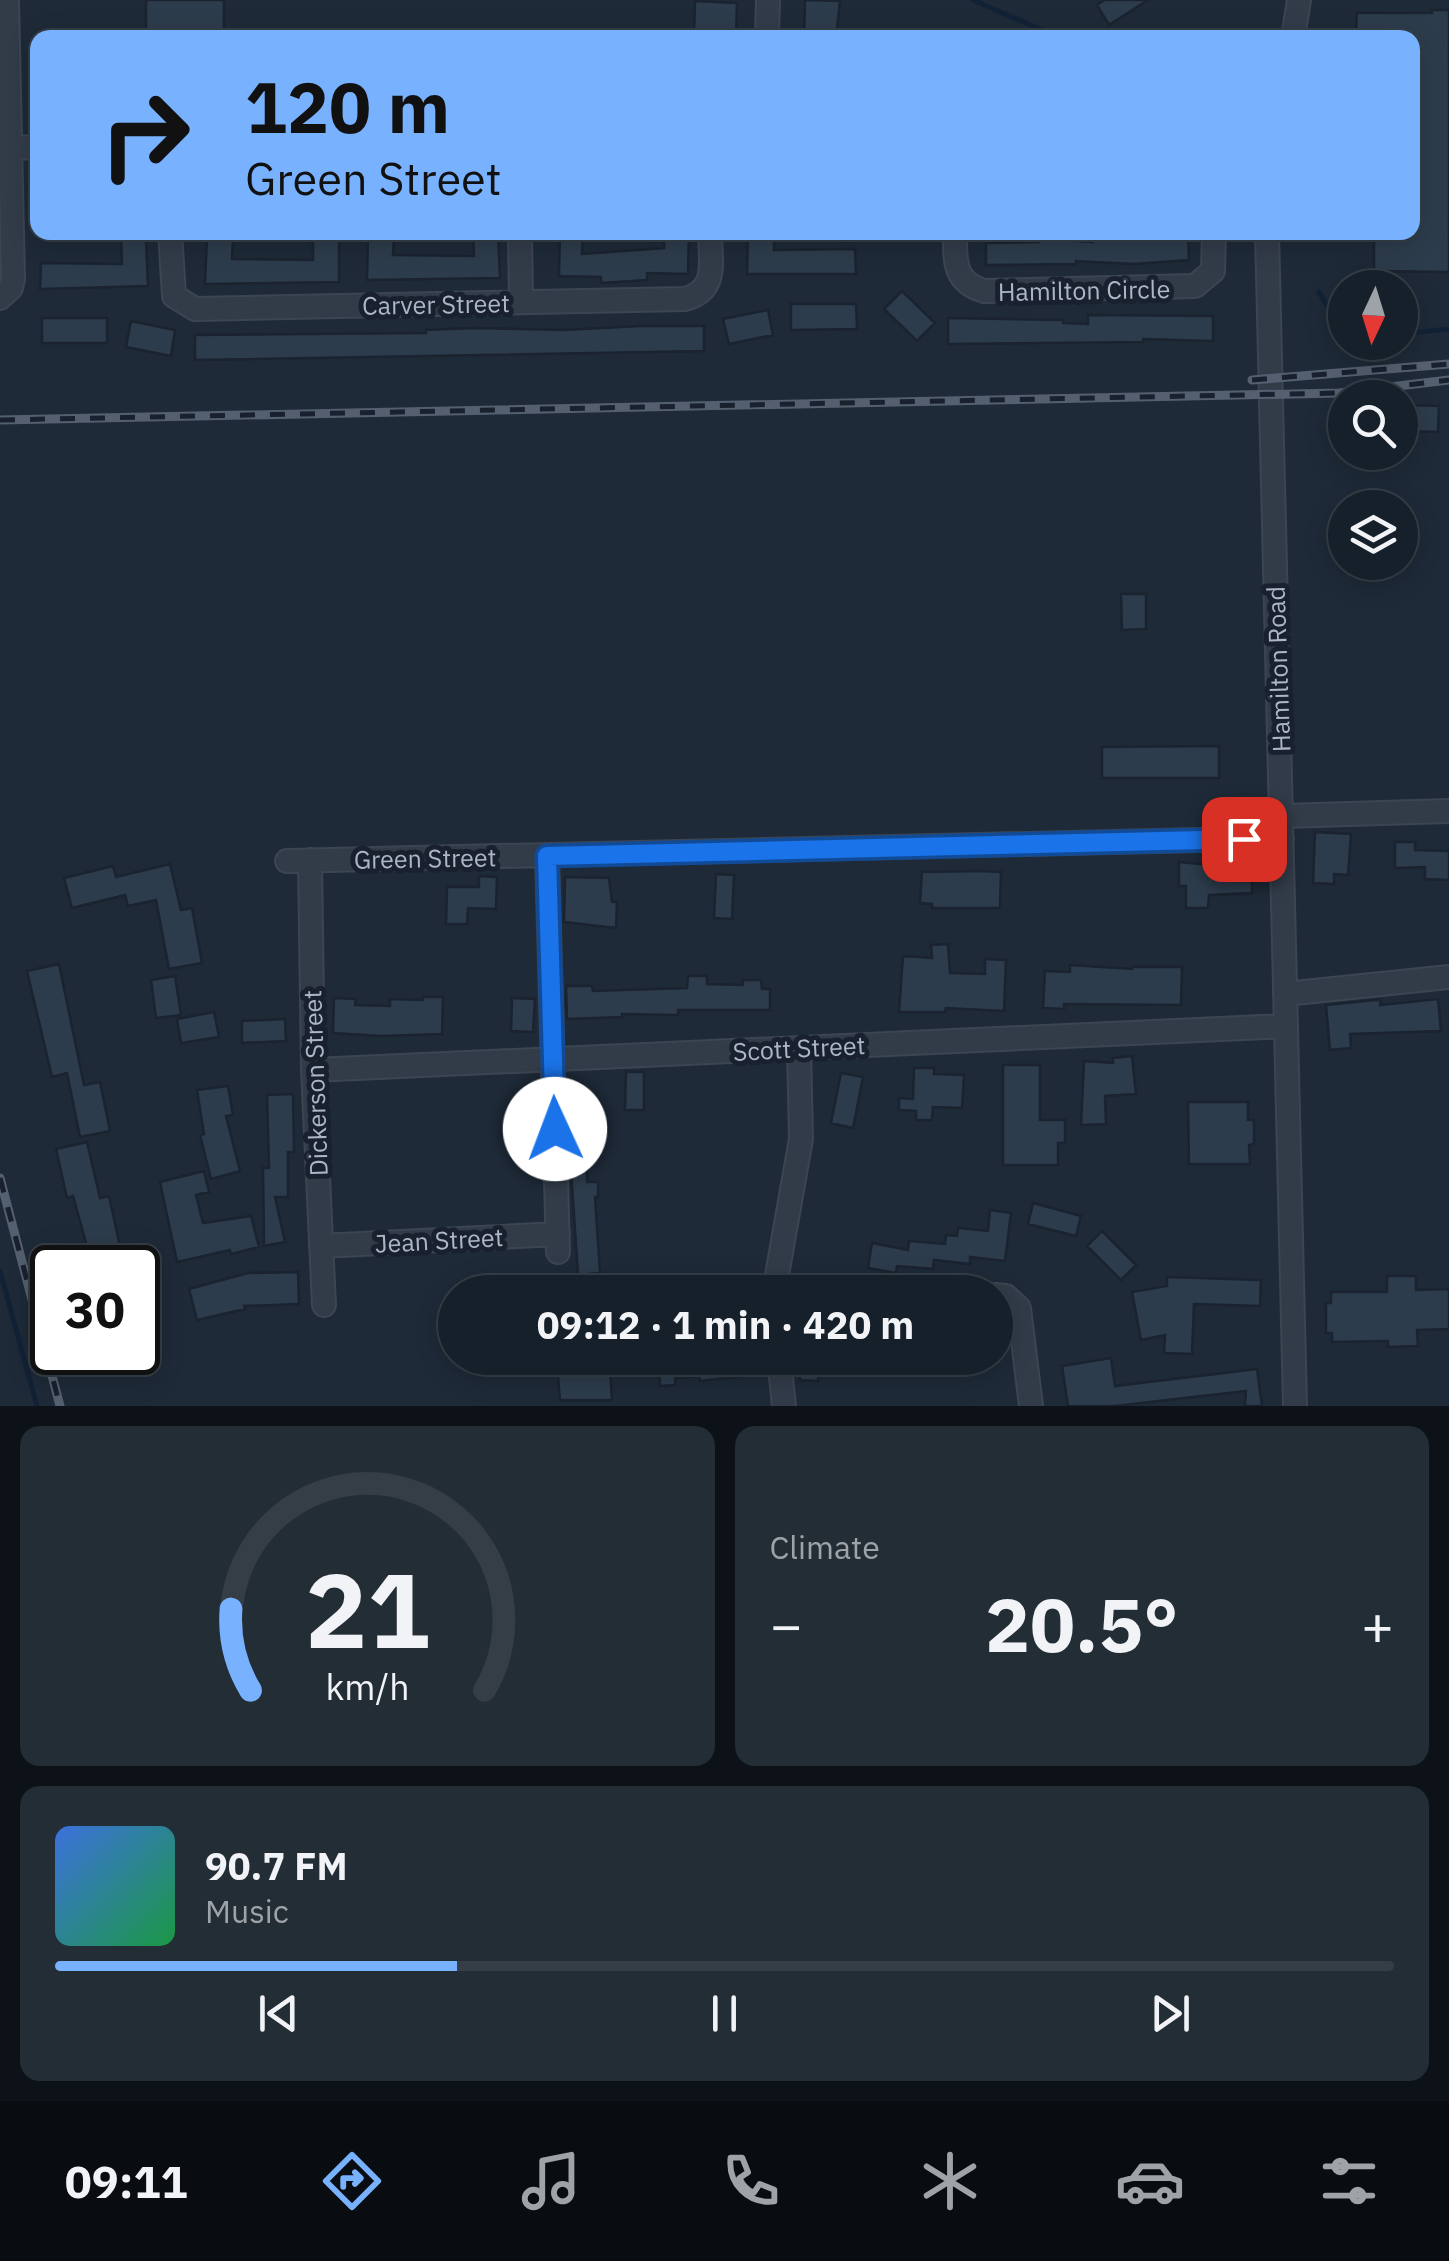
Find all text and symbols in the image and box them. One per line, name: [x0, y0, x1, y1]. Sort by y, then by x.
text: 120 m: [245, 61, 450, 152]
icon: right: [80, 70, 210, 200]
text: Green Street: [245, 149, 502, 207]
north arrow: [1328, 270, 1418, 360]
map controls: [1328, 270, 1418, 580]
street label: Hamilton Circle: [997, 272, 1171, 308]
street label: Carver Street: [362, 286, 510, 322]
button: search: [1328, 380, 1418, 470]
button: layers: [1328, 490, 1418, 580]
street label: Hamilton Road: [1259, 585, 1297, 753]
pin: [1202, 797, 1287, 882]
icon: arrive: [1217, 812, 1272, 867]
street label: Green Street: [353, 840, 497, 876]
street label: Dickerson Street: [295, 989, 335, 1177]
street label: Scott Street: [732, 1028, 866, 1068]
position arrow: [503, 1077, 607, 1181]
street label: Jean Street: [374, 1220, 504, 1260]
speed limit sign: 30: [30, 1245, 160, 1375]
text: 09:12 · 1 min · 420 m: [537, 1300, 914, 1349]
text: Climate: [770, 1526, 880, 1568]
text: 21: [305, 1541, 430, 1677]
text: 20.5°: [985, 1575, 1179, 1673]
text: −: [770, 1589, 803, 1660]
text: +: [1361, 1589, 1394, 1660]
text: km/h: [325, 1663, 409, 1710]
text: 90.7 FM: [205, 1841, 348, 1890]
text: Music: [205, 1890, 289, 1932]
icon: previous: [251, 1986, 306, 2041]
icon: pause: [697, 1986, 752, 2041]
icon: next: [1143, 1986, 1198, 2041]
icon: directions: [317, 2146, 387, 2216]
icon: music: [516, 2146, 586, 2216]
icon: phone: [716, 2146, 786, 2216]
icon: climate: [915, 2146, 985, 2216]
icon: car: [1115, 2146, 1185, 2216]
icon: filters: [1314, 2146, 1384, 2216]
text: 09:11: [65, 2152, 188, 2210]

